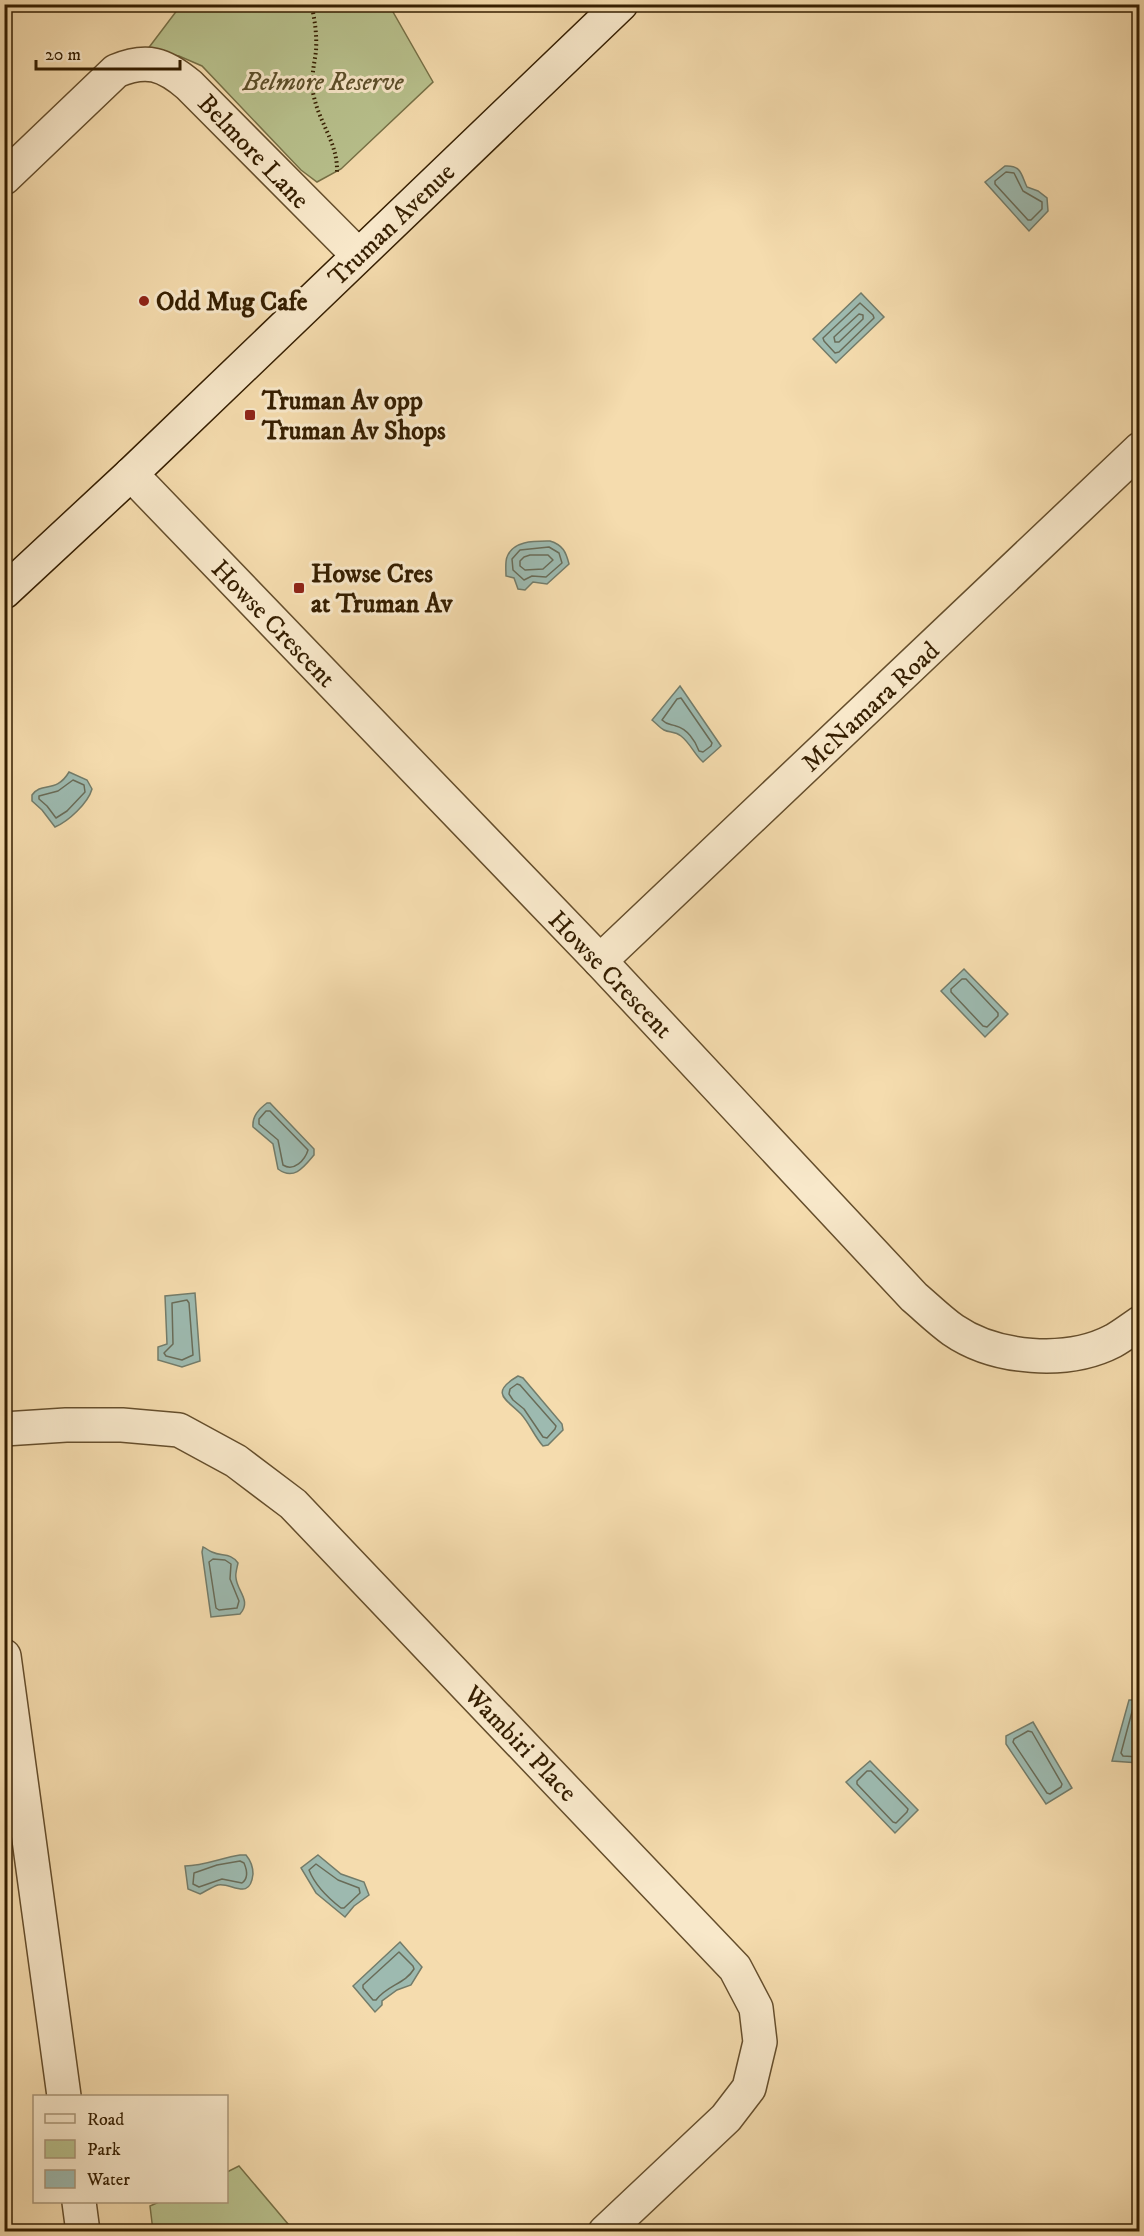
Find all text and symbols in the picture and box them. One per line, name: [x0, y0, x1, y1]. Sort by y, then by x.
scale bar: [36, 33, 180, 71]
text: 20 m: [45, 44, 81, 66]
park label: Belmore Reserve: [242, 66, 404, 99]
street label: Belmore Lane: [190, 88, 316, 216]
street label: Truman Avenue: [322, 156, 462, 294]
place label: Odd Mug Cafe: [156, 286, 308, 319]
marker: Odd Mug Cafe: [137, 294, 151, 308]
place label: Truman Av opp Truman Av Shops: [261, 385, 446, 448]
marker: Truman Av opp Truman Av Shops: [243, 408, 257, 422]
street label: Howse Crescent: [204, 553, 342, 695]
place label: Howse Cres at Truman Av: [311, 558, 453, 621]
marker: Howse Cres at Truman Av: [292, 581, 306, 595]
street label: McNamara Road: [795, 635, 947, 779]
street label: Howse Crescent: [541, 904, 679, 1046]
street label: Wambiri Place: [455, 1678, 584, 1809]
legend: [33, 2095, 228, 2203]
text: Road: [87, 2109, 124, 2131]
text: Park: [87, 2139, 121, 2161]
text: Water: [86, 2169, 130, 2191]

